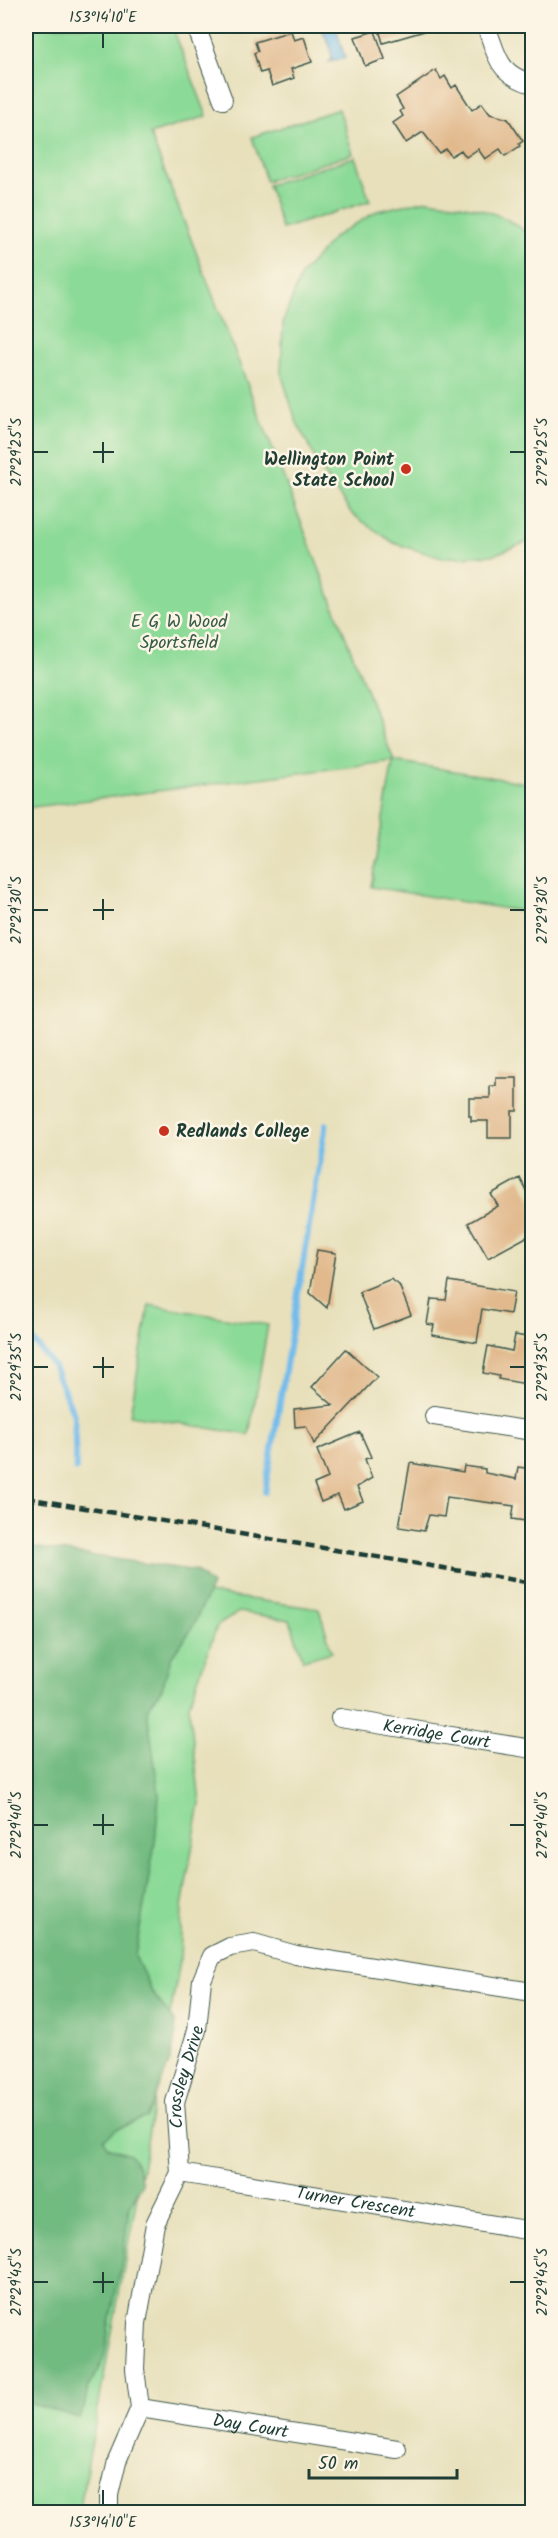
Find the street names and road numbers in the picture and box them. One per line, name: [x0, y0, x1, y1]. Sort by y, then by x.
street label: Kerridge Court: [381, 1712, 493, 1758]
street label: Crossley Drive: [162, 2025, 213, 2130]
street label: Turner Crescent: [294, 2179, 418, 2228]
street label: Day Court: [210, 2407, 291, 2448]

